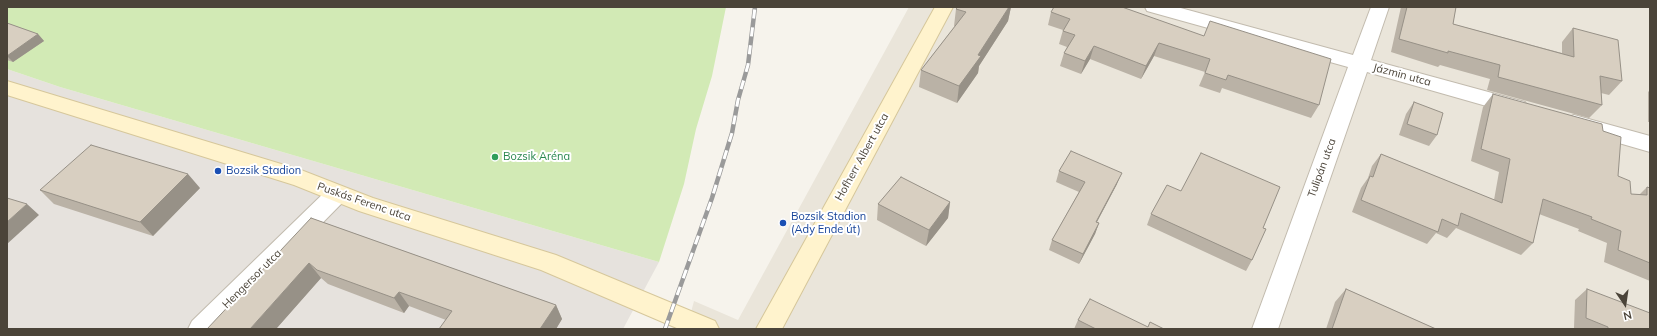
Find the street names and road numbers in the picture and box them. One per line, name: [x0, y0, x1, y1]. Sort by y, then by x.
street label: Jázmin utca: [1371, 61, 1433, 89]
street label: Hofherr Albert utca: [832, 111, 892, 203]
street label: Tulipán utca: [1305, 137, 1339, 199]
street label: Puskás Ferenc utca: [315, 180, 413, 224]
street label: Hengersor utca: [220, 247, 284, 311]

